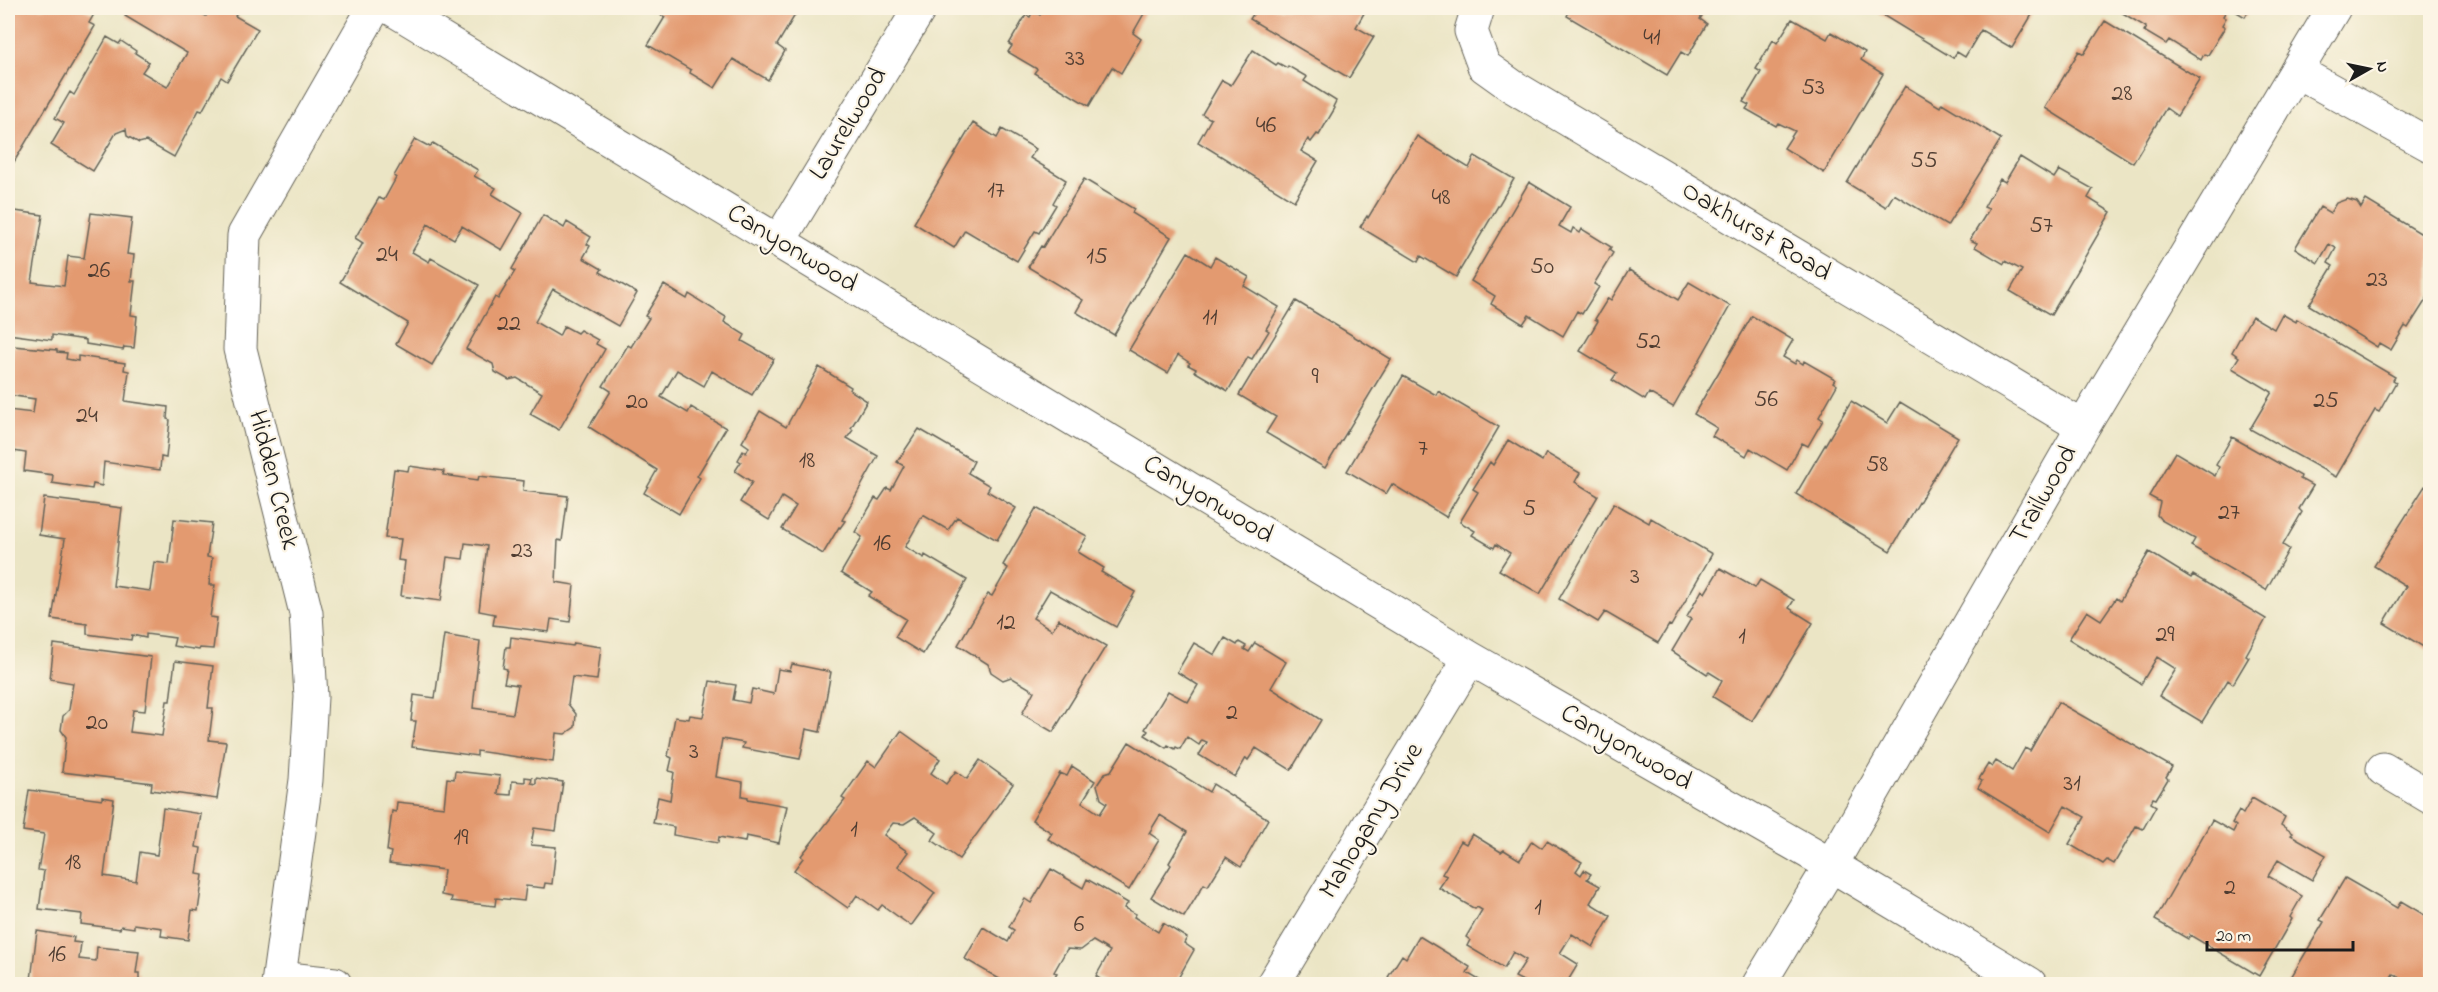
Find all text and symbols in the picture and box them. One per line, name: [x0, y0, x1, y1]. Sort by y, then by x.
house number: 41: [1643, 21, 1661, 56]
north arrow: [2339, 39, 2399, 99]
house number: 33: [1065, 42, 1085, 77]
street label: Laurelwood: [800, 60, 898, 188]
text: N: [2369, 60, 2395, 74]
house number: 53: [1801, 71, 1825, 106]
house number: 28: [2112, 77, 2132, 112]
house number: 46: [1256, 109, 1277, 144]
house number: 55: [1910, 144, 1938, 179]
street label: Oakhurst Road: [1674, 172, 1838, 292]
house number: 17: [987, 174, 1005, 209]
house number: 48: [1432, 181, 1450, 216]
street label: Canyonwood: [719, 195, 865, 303]
house number: 57: [2029, 209, 2053, 244]
house number: 24: [376, 238, 398, 273]
house number: 15: [1086, 240, 1108, 275]
house number: 50: [1530, 250, 1554, 285]
house number: 26: [88, 254, 111, 289]
house number: 23: [2366, 263, 2388, 298]
house number: 11: [1202, 301, 1218, 336]
house number: 22: [497, 307, 521, 342]
house number: 52: [1635, 325, 1661, 360]
house number: 9: [1311, 360, 1319, 395]
house number: 56: [1754, 383, 1779, 418]
house number: 25: [2313, 384, 2339, 419]
house number: 20: [626, 385, 648, 420]
house number: 24: [76, 399, 98, 434]
street label: Hidden Creek: [237, 406, 309, 554]
house number: 7: [1418, 432, 1428, 467]
street label: Trailwood: [2000, 438, 2088, 552]
house number: 18: [799, 444, 815, 479]
street label: Canyonwood: [1135, 446, 1281, 554]
house number: 58: [1866, 448, 1888, 483]
house number: 5: [1522, 492, 1536, 527]
house number: 27: [2218, 496, 2240, 531]
house number: 16: [873, 527, 892, 562]
house number: 23: [511, 534, 533, 569]
house number: 3: [1630, 560, 1640, 595]
house number: 12: [996, 606, 1016, 641]
house number: 29: [2155, 618, 2175, 653]
house number: 1: [1738, 620, 1746, 655]
street label: Canyonwood: [1553, 694, 1699, 802]
house number: 2: [1226, 696, 1238, 731]
house number: 20: [86, 706, 108, 741]
house number: 3: [689, 735, 699, 770]
street label: Mahogany Drive: [1310, 735, 1435, 906]
house number: 31: [2063, 767, 2081, 802]
house number: 1: [850, 813, 858, 848]
house number: 19: [454, 821, 469, 856]
house number: 18: [65, 846, 81, 881]
house number: 2: [2224, 871, 2236, 906]
house number: 1: [1534, 891, 1542, 926]
house number: 6: [1074, 908, 1085, 943]
scale bar: [2207, 914, 2352, 952]
text: 20 m: [2216, 924, 2251, 950]
house number: 16: [48, 938, 67, 973]

